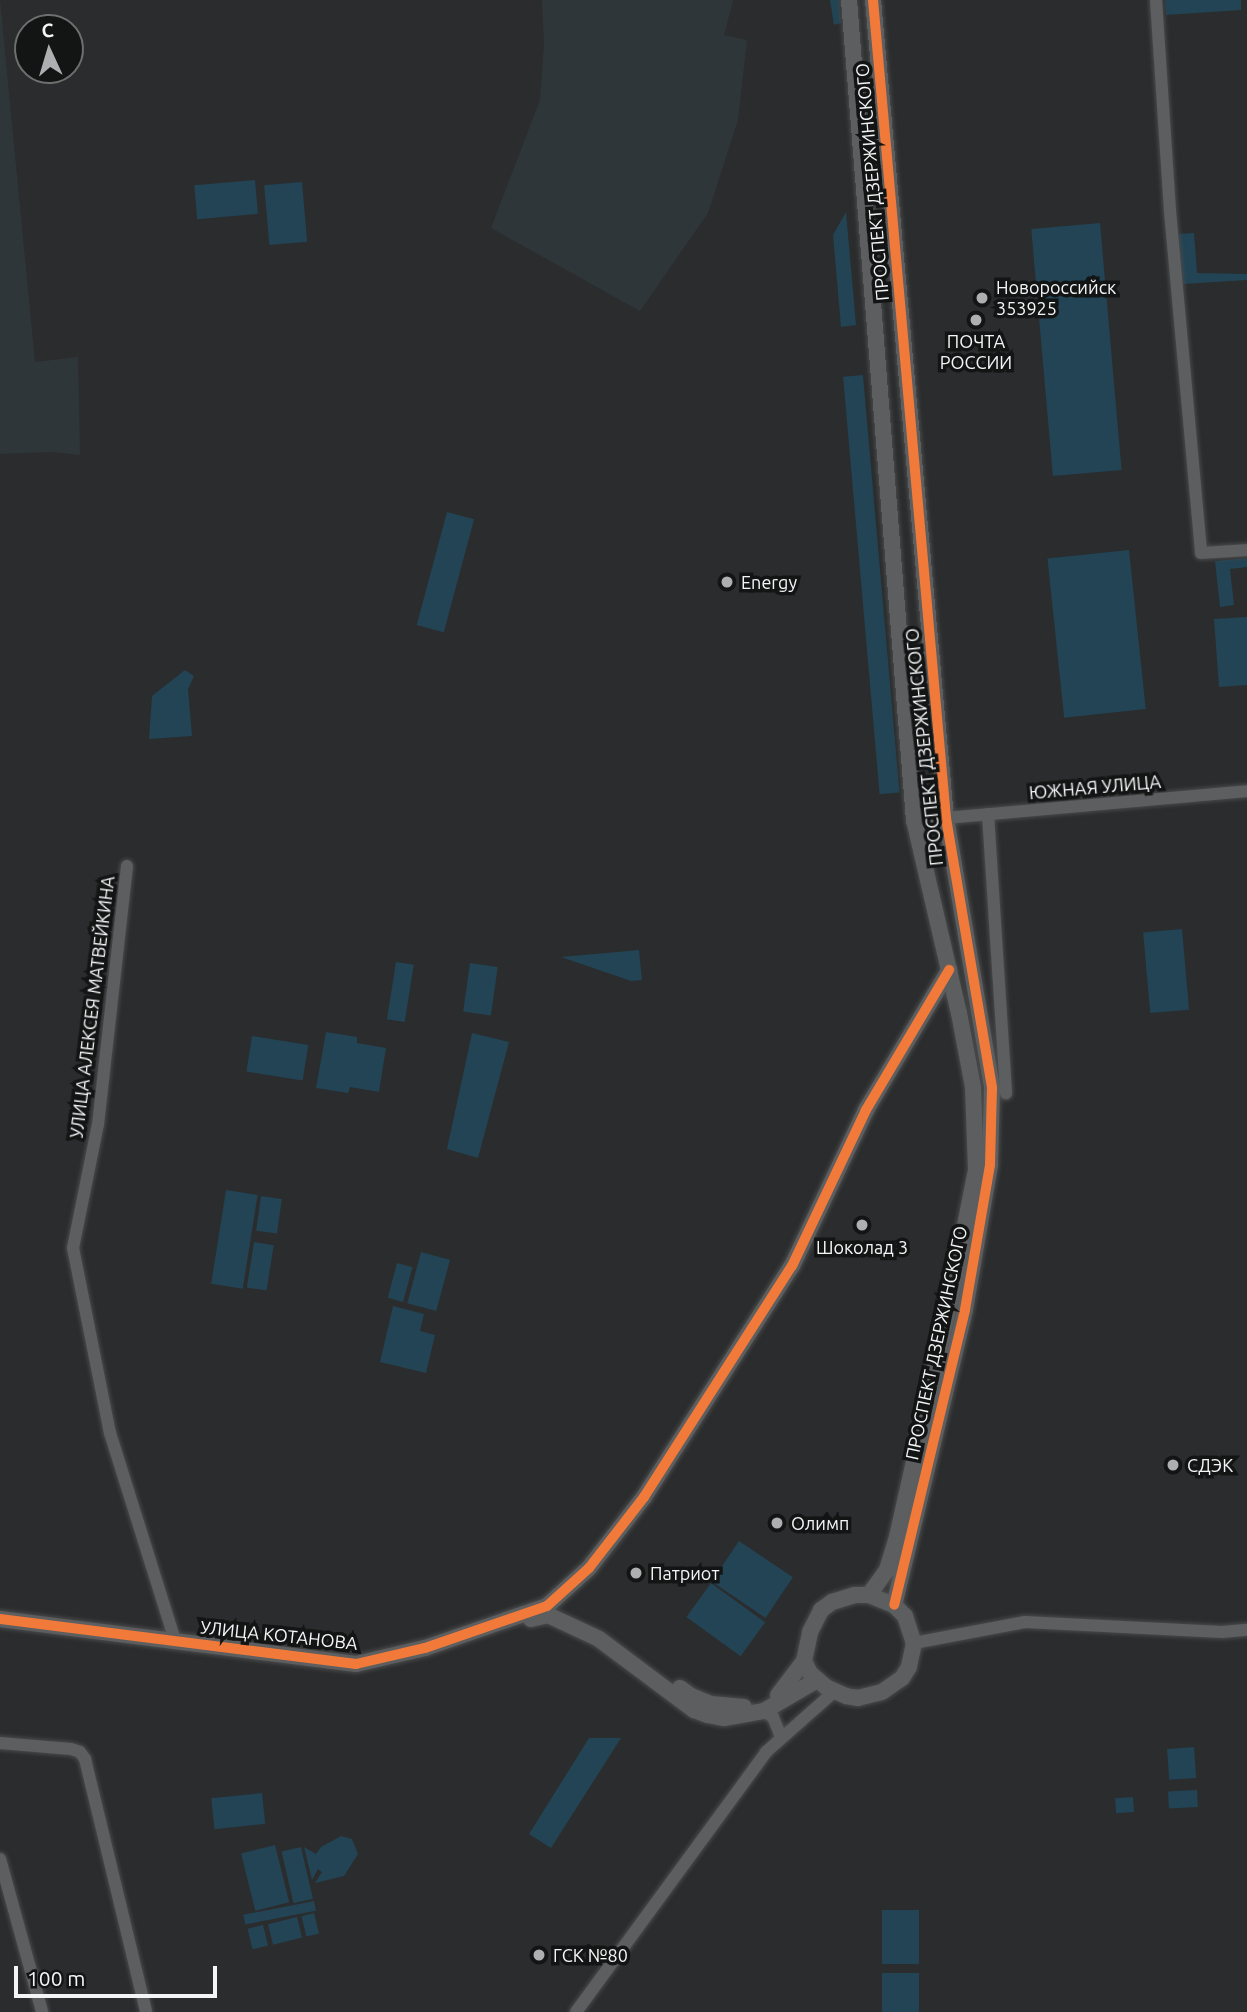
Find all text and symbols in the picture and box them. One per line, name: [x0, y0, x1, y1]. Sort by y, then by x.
north arrow: [14, 14, 84, 84]
text: С: [41, 19, 55, 41]
street label: ПРОСПЕКТ ДЗЕРЖИНСКОГО: [851, 62, 893, 302]
place label: Новороссийск 353925: [996, 277, 1116, 320]
marker: Новороссийск 353925: [974, 290, 990, 306]
marker: ПОЧТА РОССИИ: [968, 312, 984, 328]
place label: ПОЧТА РОССИИ: [940, 331, 1012, 374]
place label: Energy: [741, 571, 797, 593]
marker: Energy: [719, 574, 735, 590]
street label: ПРОСПЕКТ ДЗЕРЖИНСКОГО: [901, 627, 947, 867]
street label: ЮЖНАЯ УЛИЦА: [1028, 770, 1162, 804]
street label: УЛИЦА АЛЕКСЕЯ МАТВЕЙКИНА: [65, 875, 119, 1139]
marker: Шоколад 3: [854, 1217, 870, 1233]
street label: ПРОСПЕКТ ДЗЕРЖИНСКОГО: [901, 1224, 971, 1462]
place label: Шоколад 3: [816, 1236, 908, 1258]
place label: СДЭК: [1187, 1454, 1233, 1476]
marker: СДЭК: [1165, 1457, 1181, 1473]
place label: Олимп: [791, 1512, 849, 1534]
marker: Олимп: [769, 1515, 785, 1531]
place label: Патриот: [650, 1562, 719, 1584]
marker: Патриот: [628, 1565, 644, 1581]
street label: УЛИЦА КОТАНОВА: [199, 1616, 359, 1654]
place label: ГСК №80: [553, 1944, 628, 1966]
marker: ГСК №80: [531, 1947, 547, 1963]
scale bar: [18, 1952, 220, 1996]
text: 100 m: [27, 1966, 85, 1990]

